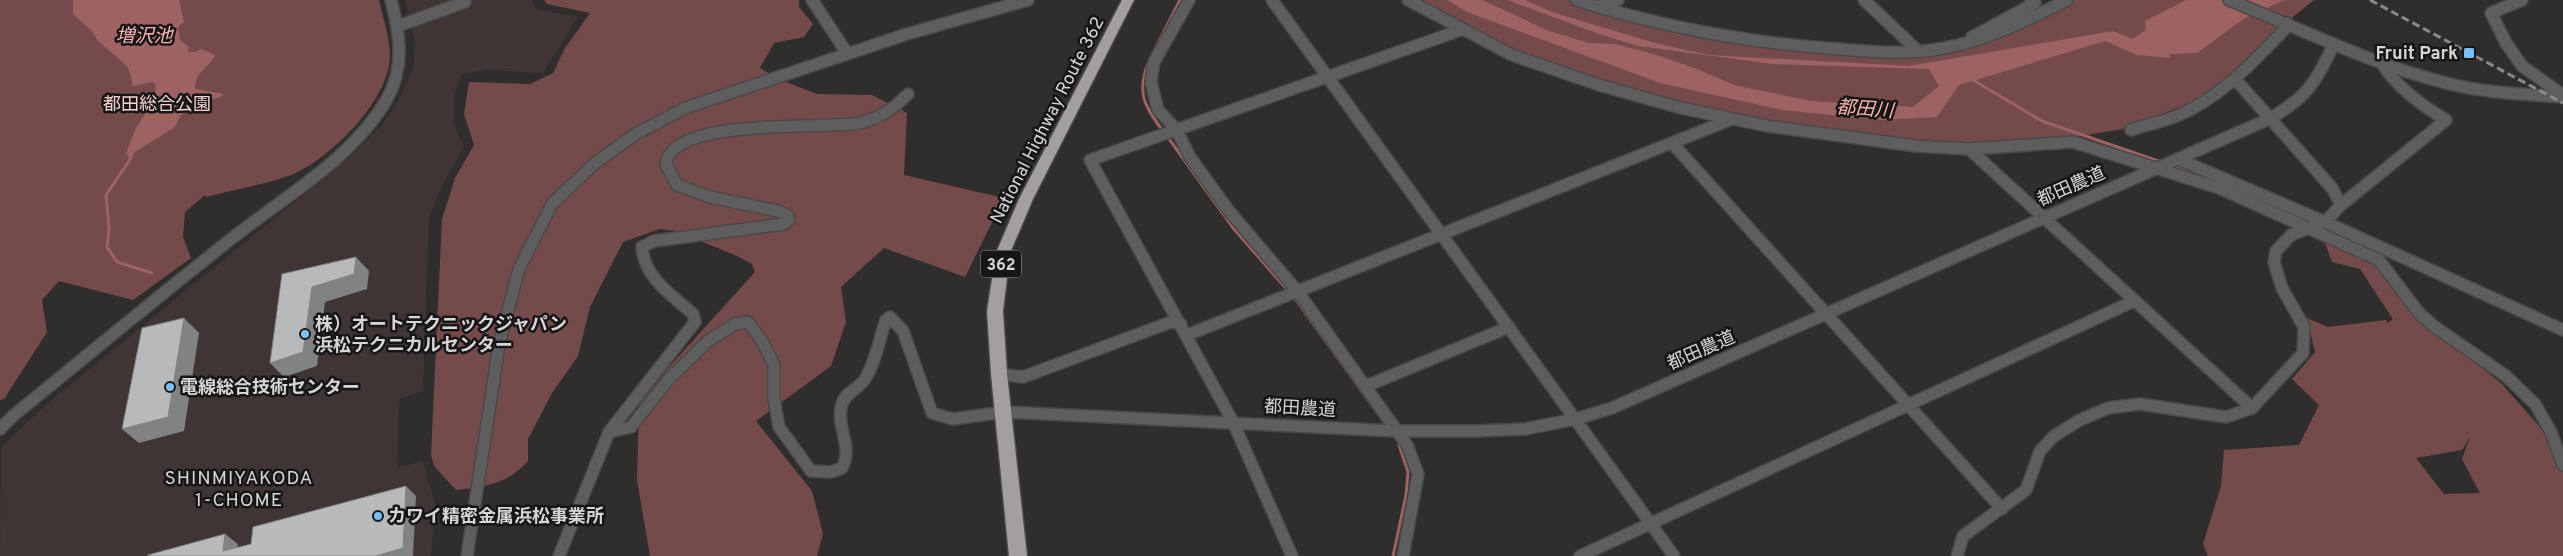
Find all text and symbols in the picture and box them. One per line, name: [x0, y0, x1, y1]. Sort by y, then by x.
street label: National Highway Route 362: [986, 13, 1111, 228]
water label: 増沢池: [115, 25, 174, 49]
place label: Fruit Park: [2376, 43, 2458, 66]
marker: Fruit Park: [2462, 46, 2476, 60]
park label: 都田総合公園: [103, 94, 211, 117]
water label: 都田川: [1836, 96, 1896, 124]
street label: 都田農道: [2034, 162, 2109, 213]
road number: 362: [981, 250, 1021, 278]
place label: 株）オートテクニックジャパン 浜松テクニカルセンター: [315, 314, 567, 358]
street label: 都田農道: [1664, 326, 1739, 377]
marker: 株）オートテクニックジャパン 浜松テクニカルセンター: [299, 328, 311, 340]
place label: 電線総合技術センター: [180, 377, 360, 400]
marker: 電線総合技術センター: [164, 381, 176, 393]
street label: 都田農道: [1263, 396, 1336, 423]
district label: SHINMIYAKODA 1-CHOME: [164, 467, 314, 513]
place label: カワイ精密金属浜松事業所: [388, 506, 604, 529]
marker: カワイ精密金属浜松事業所: [372, 510, 384, 522]

